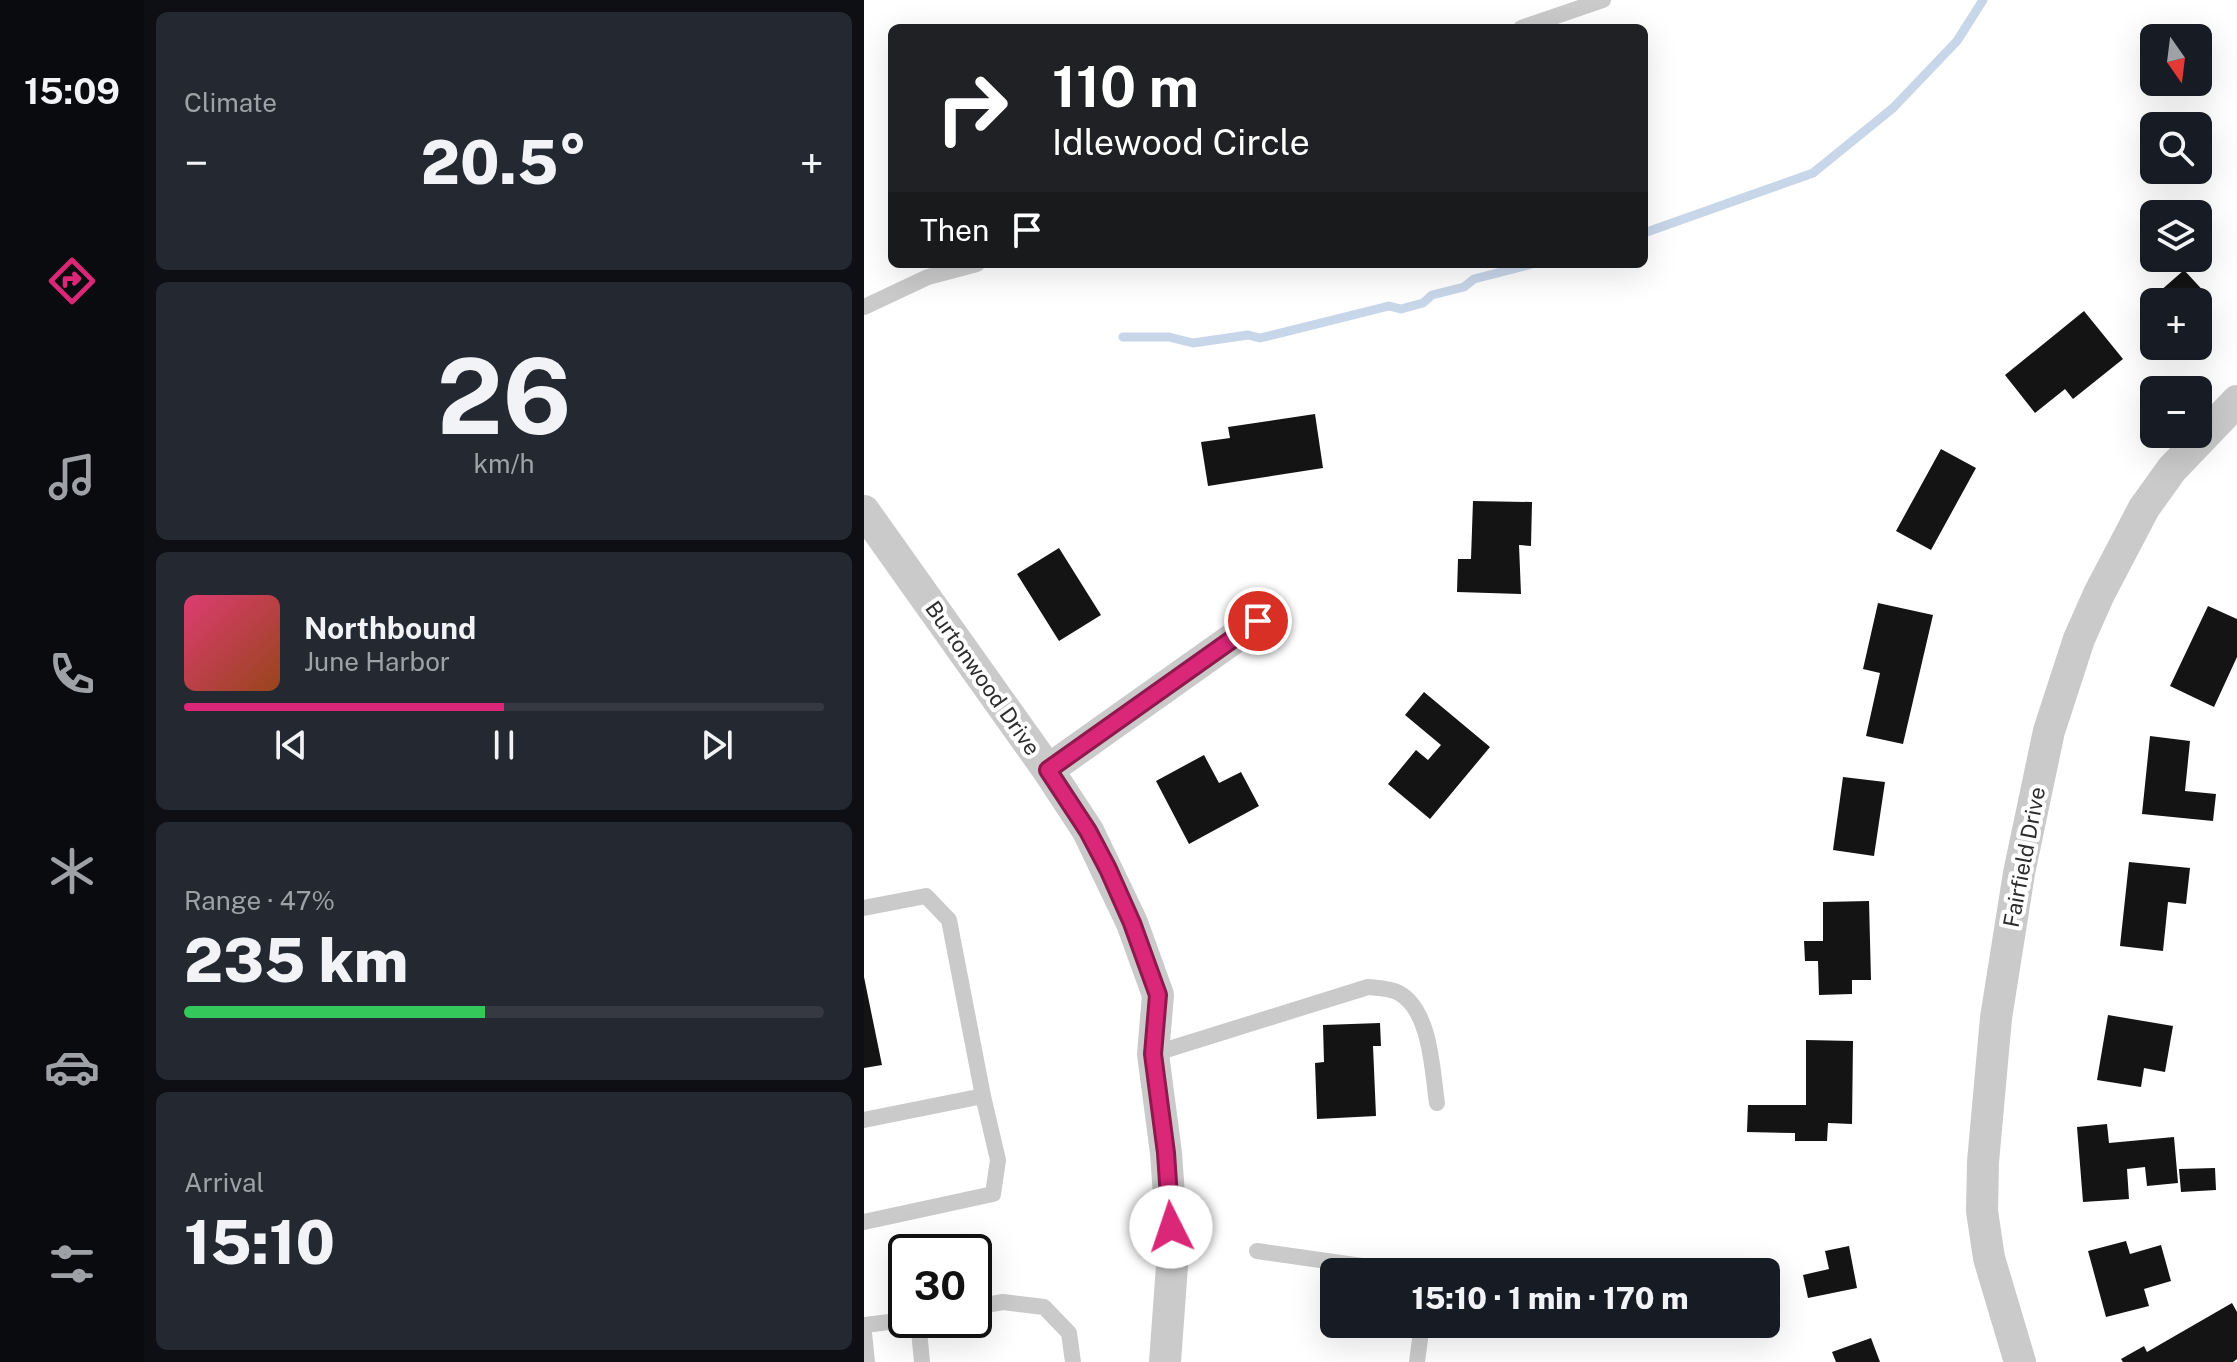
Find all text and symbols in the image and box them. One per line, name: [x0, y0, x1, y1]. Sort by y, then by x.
north arrow: [2140, 24, 2212, 96]
map controls: [2140, 24, 2212, 448]
text: 110 m: [1052, 54, 1199, 120]
icon: right: [920, 56, 1024, 160]
text: 15:09: [24, 70, 120, 112]
text: Climate: [184, 87, 277, 118]
button: search: [2140, 112, 2212, 184]
text: Idlewood Circle: [1052, 121, 1310, 163]
text: 20.5°: [421, 127, 587, 198]
text: −: [184, 137, 208, 189]
text: +: [800, 137, 824, 189]
button: layers: [2140, 200, 2212, 272]
icon: arrive: [1005, 208, 1049, 252]
text: Then: [920, 212, 989, 248]
icon: directions: [44, 253, 100, 309]
button: +: [2140, 288, 2212, 360]
text: 26: [437, 335, 571, 457]
button: −: [2140, 376, 2212, 448]
text: km/h: [473, 448, 535, 479]
icon: music: [44, 449, 100, 505]
pin: [1224, 587, 1292, 655]
street label: Burtonwood Drive: [920, 596, 1046, 760]
icon: arrive: [1236, 599, 1280, 643]
text: Northbound: [304, 610, 476, 646]
icon: phone: [44, 646, 100, 702]
text: June Harbor: [304, 646, 450, 677]
icon: previous: [269, 723, 313, 767]
icon: pause: [482, 723, 526, 767]
icon: next: [695, 723, 739, 767]
street label: Fairfield Drive: [1998, 784, 2050, 930]
icon: climate: [44, 843, 100, 899]
text: Range · 47%: [184, 885, 335, 916]
text: 235 km: [184, 925, 408, 996]
icon: car: [44, 1039, 100, 1095]
text: Arrival: [184, 1167, 264, 1198]
position arrow: [1129, 1185, 1213, 1269]
text: 15:10: [184, 1207, 335, 1278]
speed limit sign: 30: [888, 1234, 992, 1338]
icon: filters: [44, 1236, 100, 1292]
text: 15:10 · 1 min · 170 m: [1412, 1280, 1688, 1316]

